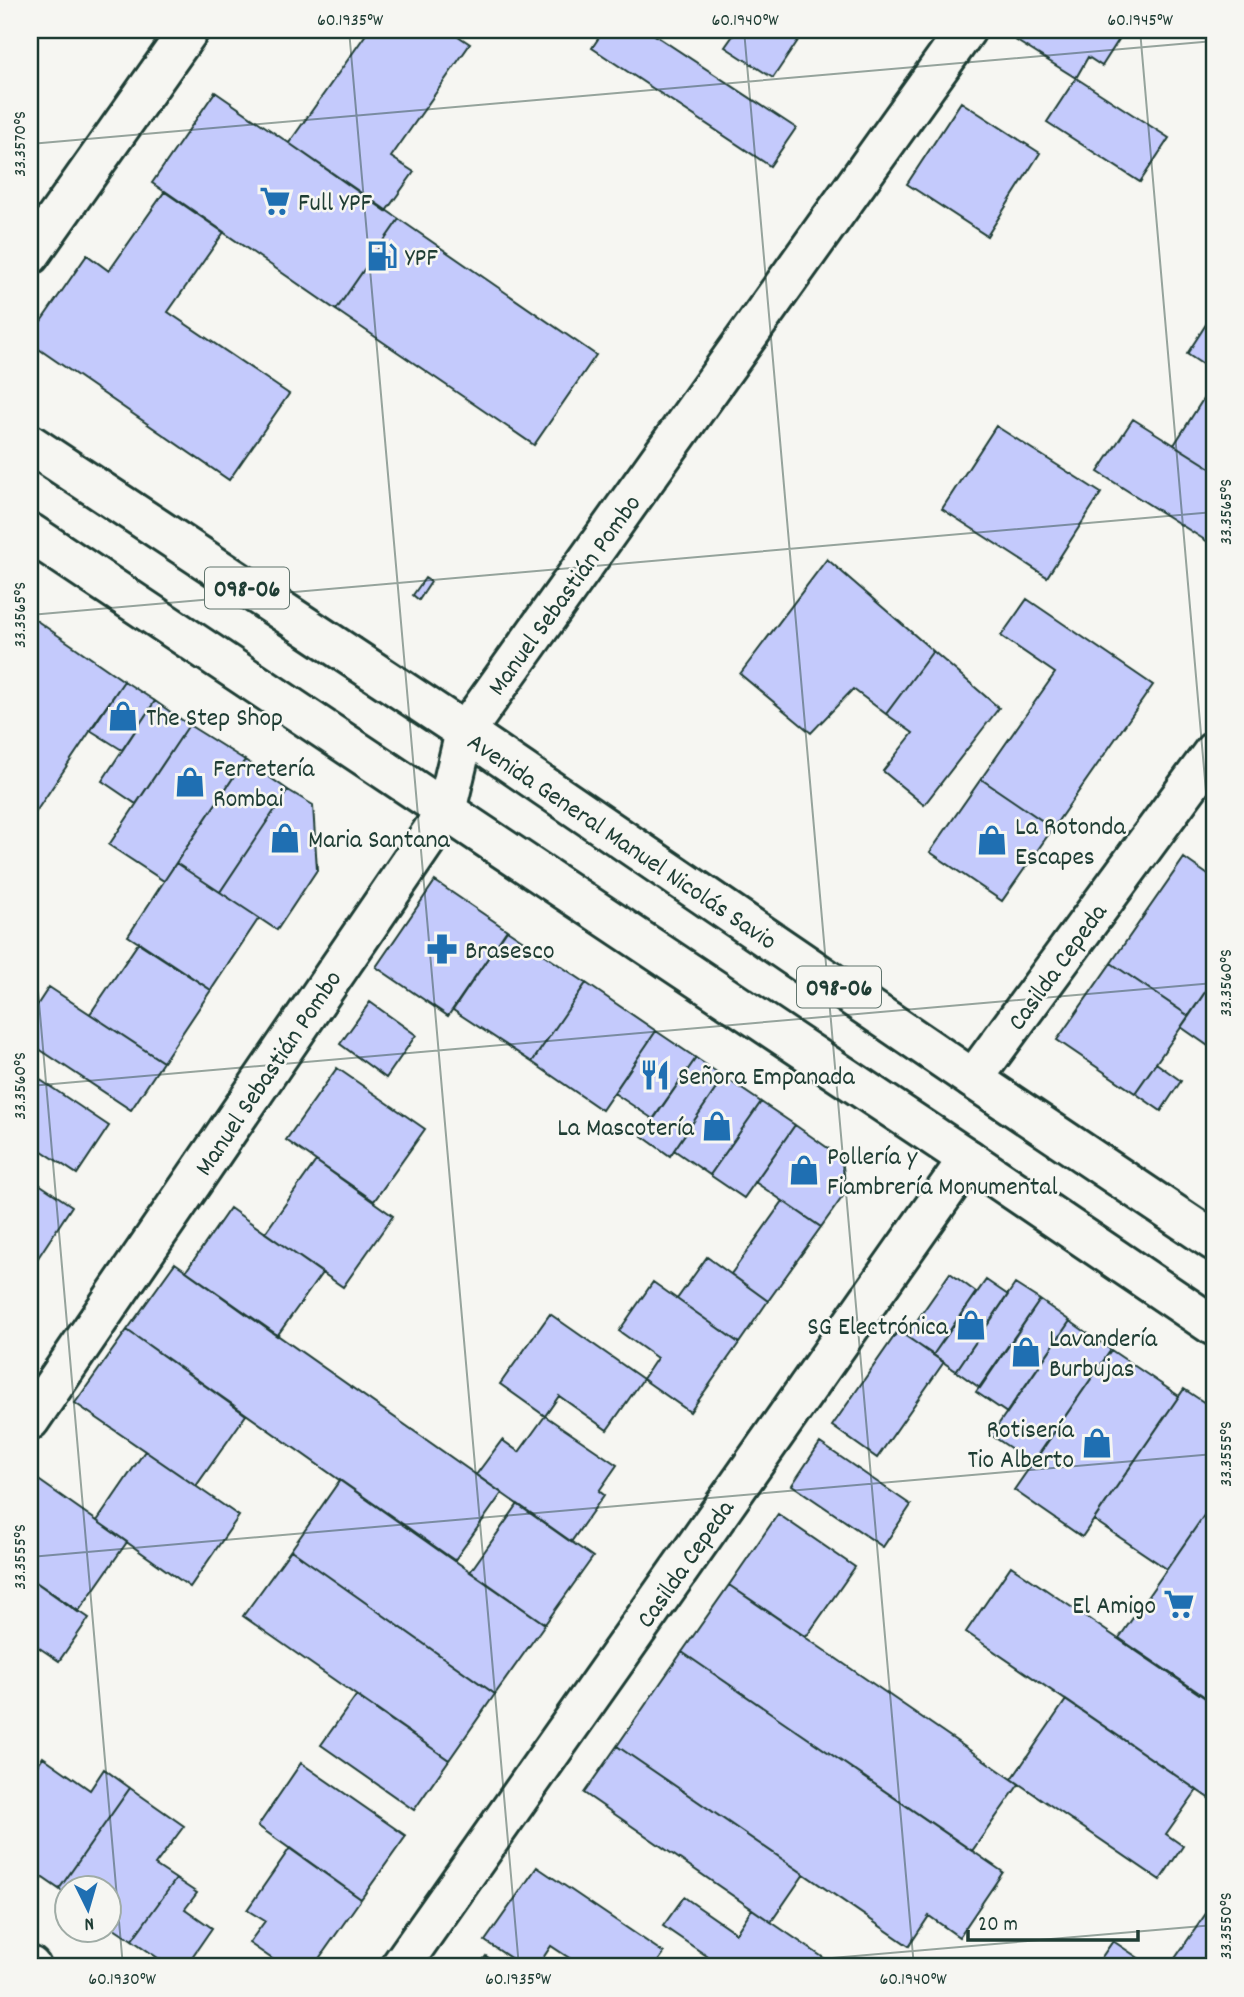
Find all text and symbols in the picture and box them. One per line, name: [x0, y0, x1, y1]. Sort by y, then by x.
text: 60.1935°W: [317, 9, 384, 34]
text: 60.1940°W: [711, 9, 779, 34]
text: 60.1945°W: [1107, 9, 1174, 34]
text: 33.3570°S: [9, 111, 34, 177]
supermarket icon: Full YPF: [258, 184, 292, 218]
place label: Full YPF: [298, 186, 372, 223]
fuel station icon: YPF: [365, 239, 399, 273]
place label: YPF: [405, 241, 438, 278]
text: 33.3565°S: [1215, 479, 1240, 545]
street label: Manuel Sebastián Pombo: [480, 488, 652, 704]
road number: 098-06: [205, 568, 289, 608]
text: 33.3565°S: [9, 582, 34, 648]
shop icon: The Step Shop: [106, 699, 140, 733]
place label: The Step Shop: [146, 701, 283, 738]
street label: Avenida General Manuel Nicolás Savio: [459, 725, 783, 961]
place label: Ferretería Rombai: [213, 752, 315, 819]
shop icon: Ferretería Rombai: [173, 765, 207, 799]
place label: La Rotonda Escapes: [1015, 810, 1126, 877]
shop icon: Maria Santana: [268, 821, 302, 855]
place label: Maria Santana: [308, 823, 450, 860]
shop icon: La Rotonda Escapes: [975, 823, 1009, 857]
street label: Casilda Cepeda: [1000, 896, 1118, 1039]
pharmacy icon: Brasesco: [425, 932, 459, 966]
place label: Brasesco: [465, 934, 555, 971]
text: 33.3560°S: [1215, 949, 1240, 1017]
street label: Manuel Sebastián Pombo: [187, 964, 353, 1184]
road number: 098-06: [797, 967, 881, 1007]
text: 33.3560°S: [9, 1052, 34, 1120]
restaurant icon: Señora Empanada: [638, 1058, 672, 1092]
place label: Señora Empanada: [678, 1060, 856, 1097]
shop icon: La Mascotería: [700, 1109, 734, 1143]
place label: La Mascotería: [557, 1111, 695, 1148]
place label: Pollería y Fiambrería Monumental: [827, 1140, 1058, 1207]
shop icon: Pollería y Fiambrería Monumental: [787, 1153, 821, 1187]
shop icon: SG Electrónica: [954, 1308, 988, 1342]
place label: SG Electrónica: [807, 1310, 949, 1347]
place label: Lavandería Burbujas: [1049, 1322, 1158, 1389]
shop icon: Lavandería Burbujas: [1009, 1335, 1043, 1369]
place label: Rotisería Tio Alberto: [967, 1413, 1075, 1480]
text: 33.3555°S: [1215, 1421, 1240, 1487]
shop icon: Rotisería Tio Alberto: [1080, 1426, 1114, 1460]
street label: Casilda Cepeda: [629, 1493, 745, 1637]
text: 33.3555°S: [9, 1524, 34, 1590]
supermarket icon: El Amigo: [1162, 1587, 1196, 1621]
place label: El Amigo: [1072, 1589, 1156, 1626]
north arrow: [52, 1874, 122, 1944]
text: 33.3550°S: [1215, 1892, 1240, 1960]
scale bar: [968, 1899, 1137, 1943]
text: N: [83, 1909, 95, 1936]
text: 20 m: [978, 1911, 1018, 1941]
text: 60.1930°W: [88, 1968, 157, 1993]
text: 60.1935°W: [485, 1968, 552, 1993]
text: 60.1940°W: [879, 1968, 947, 1993]

